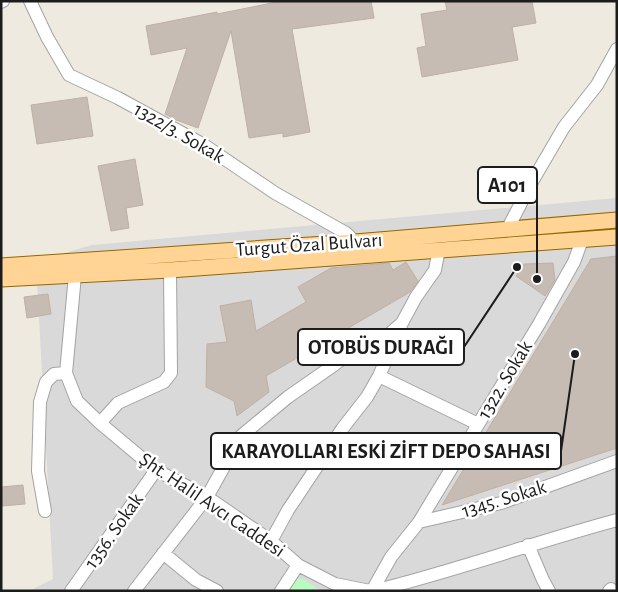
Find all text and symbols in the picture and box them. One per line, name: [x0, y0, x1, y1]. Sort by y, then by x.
street label: 1322/3. Sokak: [130, 99, 228, 167]
callout: A101: [478, 167, 537, 203]
text: A101: [488, 175, 526, 196]
street label: Turgut Özal Bulvarı: [235, 230, 383, 260]
callout: OTOBÜS DURAĞI: [298, 329, 464, 365]
text: OTOBÜS DURAĞI: [308, 335, 454, 358]
street label: 1322. Sokak: [474, 338, 536, 422]
callout: KARAYOLLARI ESKİ ZİFT DEPO SAHASI: [211, 433, 561, 469]
text: KARAYOLLARI ESKİ ZİFT DEPO SAHASI: [221, 440, 551, 462]
street label: Şht. Halil Avcı Caddesi: [136, 449, 288, 561]
street label: 1345. Sokak: [460, 477, 548, 521]
street label: 1356. Sokak: [81, 490, 147, 572]

